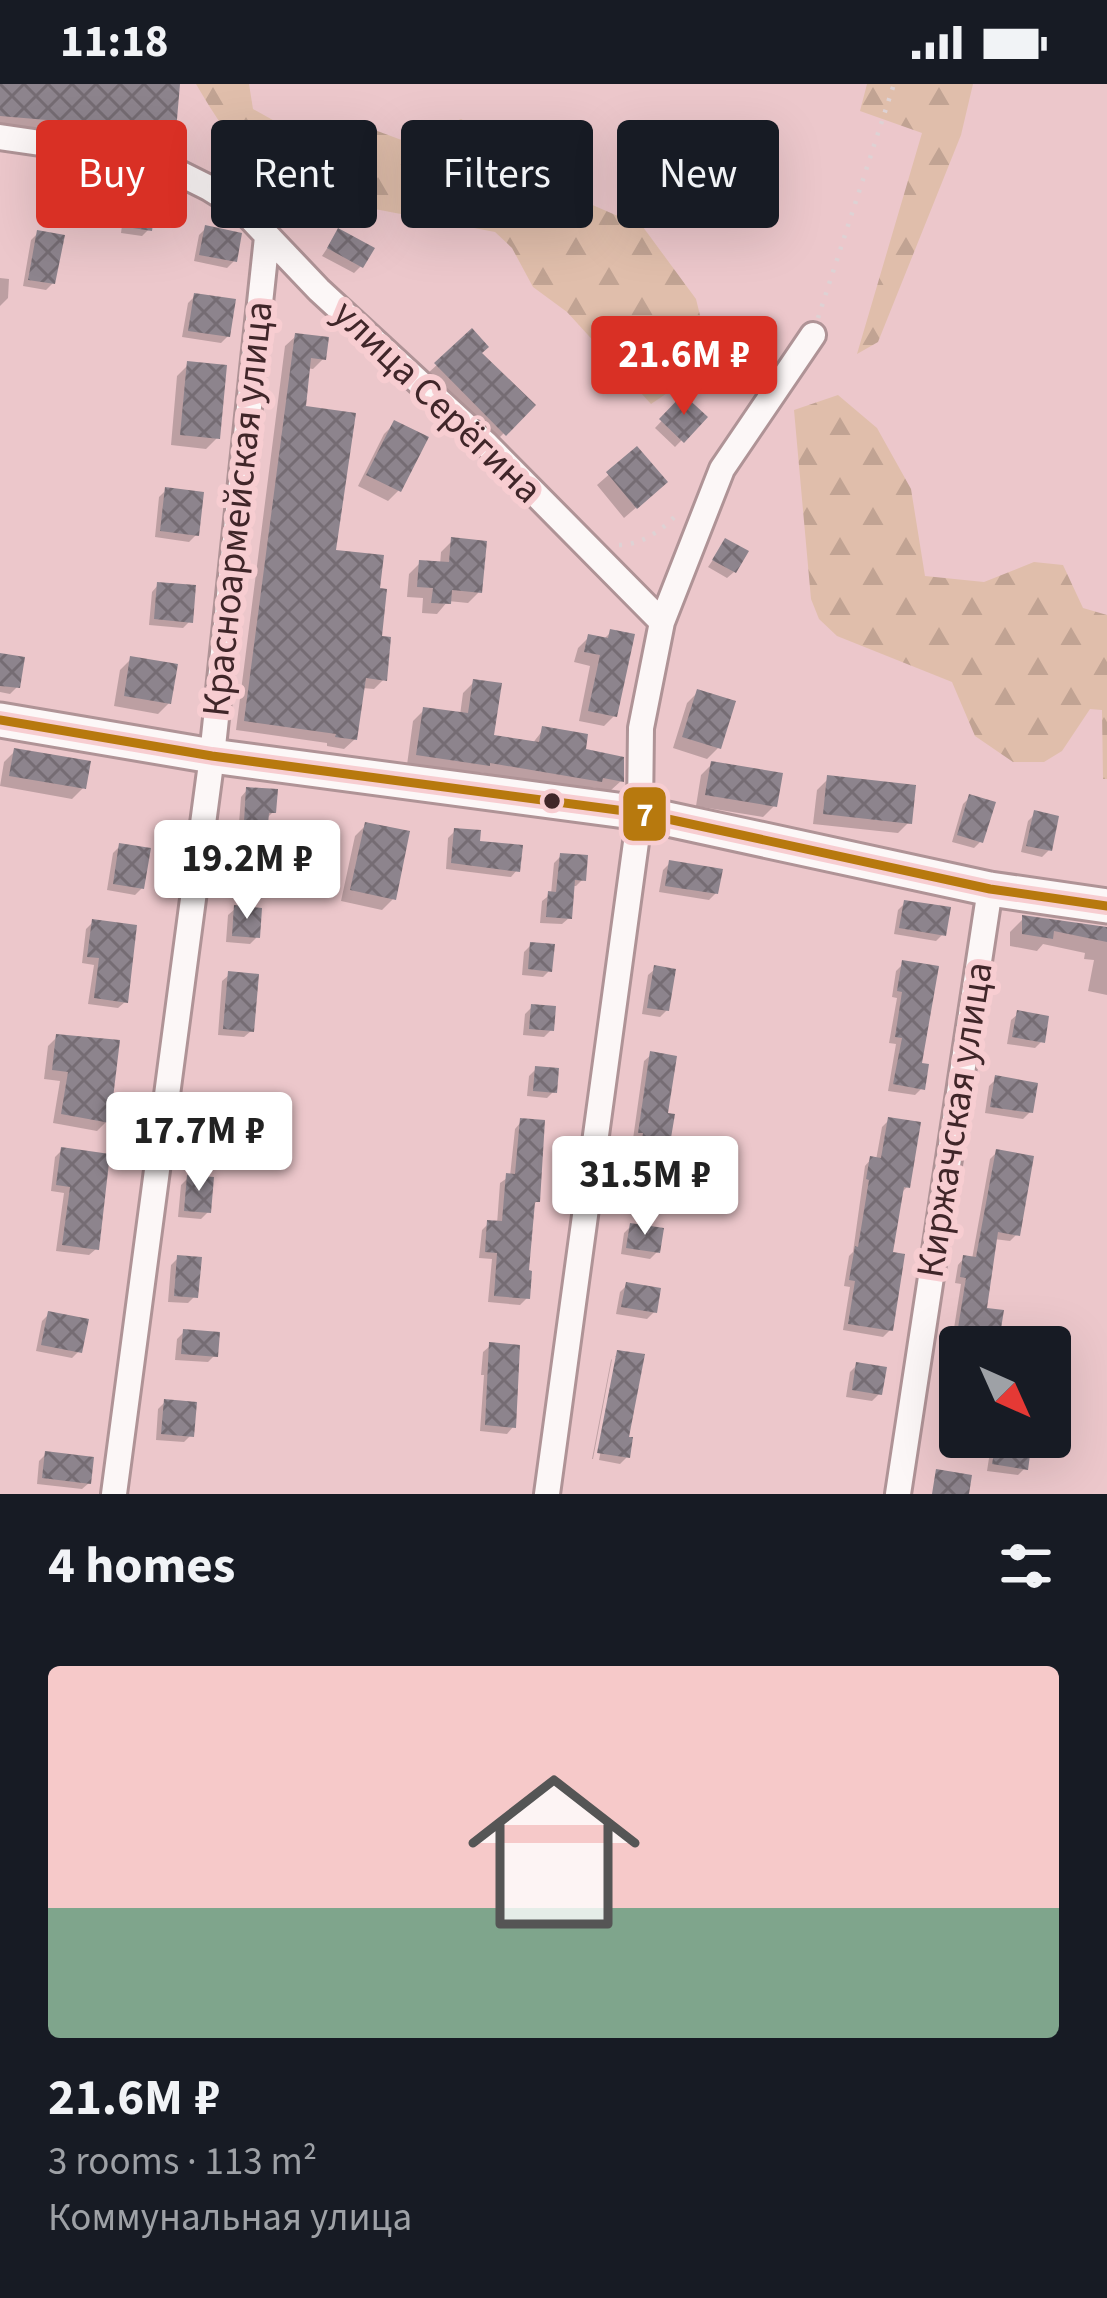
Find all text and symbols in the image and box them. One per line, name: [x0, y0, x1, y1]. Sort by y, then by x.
text: 11:18: [60, 10, 169, 74]
chip: Buy: [36, 120, 187, 228]
chip: Rent: [211, 120, 377, 228]
chip: Filters: [401, 120, 593, 228]
chip: New: [617, 120, 779, 228]
street label: улица Серёгина: [320, 287, 554, 517]
street label: Красноармейская улица: [188, 298, 288, 720]
pin: 21.6M ₽: [573, 316, 795, 418]
text: 21.6M ₽: [618, 327, 750, 383]
line badge: 7: [621, 785, 668, 843]
unlabelled marker: [541, 790, 563, 812]
text: 7: [636, 792, 654, 839]
pin: 19.2M ₽: [136, 820, 358, 922]
text: 19.2M ₽: [181, 831, 313, 887]
street label: Киржачская улица: [902, 958, 1008, 1282]
pin: 17.7M ₽: [88, 1092, 310, 1194]
text: 17.7M ₽: [133, 1103, 265, 1159]
pin: 31.5M ₽: [534, 1136, 756, 1238]
text: 31.5M ₽: [579, 1147, 711, 1203]
north arrow: [939, 1326, 1071, 1458]
map controls: [939, 1326, 1071, 1458]
text: 4 homes: [48, 1530, 235, 1602]
icon: filters: [993, 1533, 1059, 1599]
icon: home: [446, 1744, 662, 1960]
text: 21.6M ₽: [48, 2062, 220, 2134]
text: 3 rooms · 113 m²: [48, 2134, 317, 2190]
text: Коммунальная улица: [48, 2190, 412, 2246]

